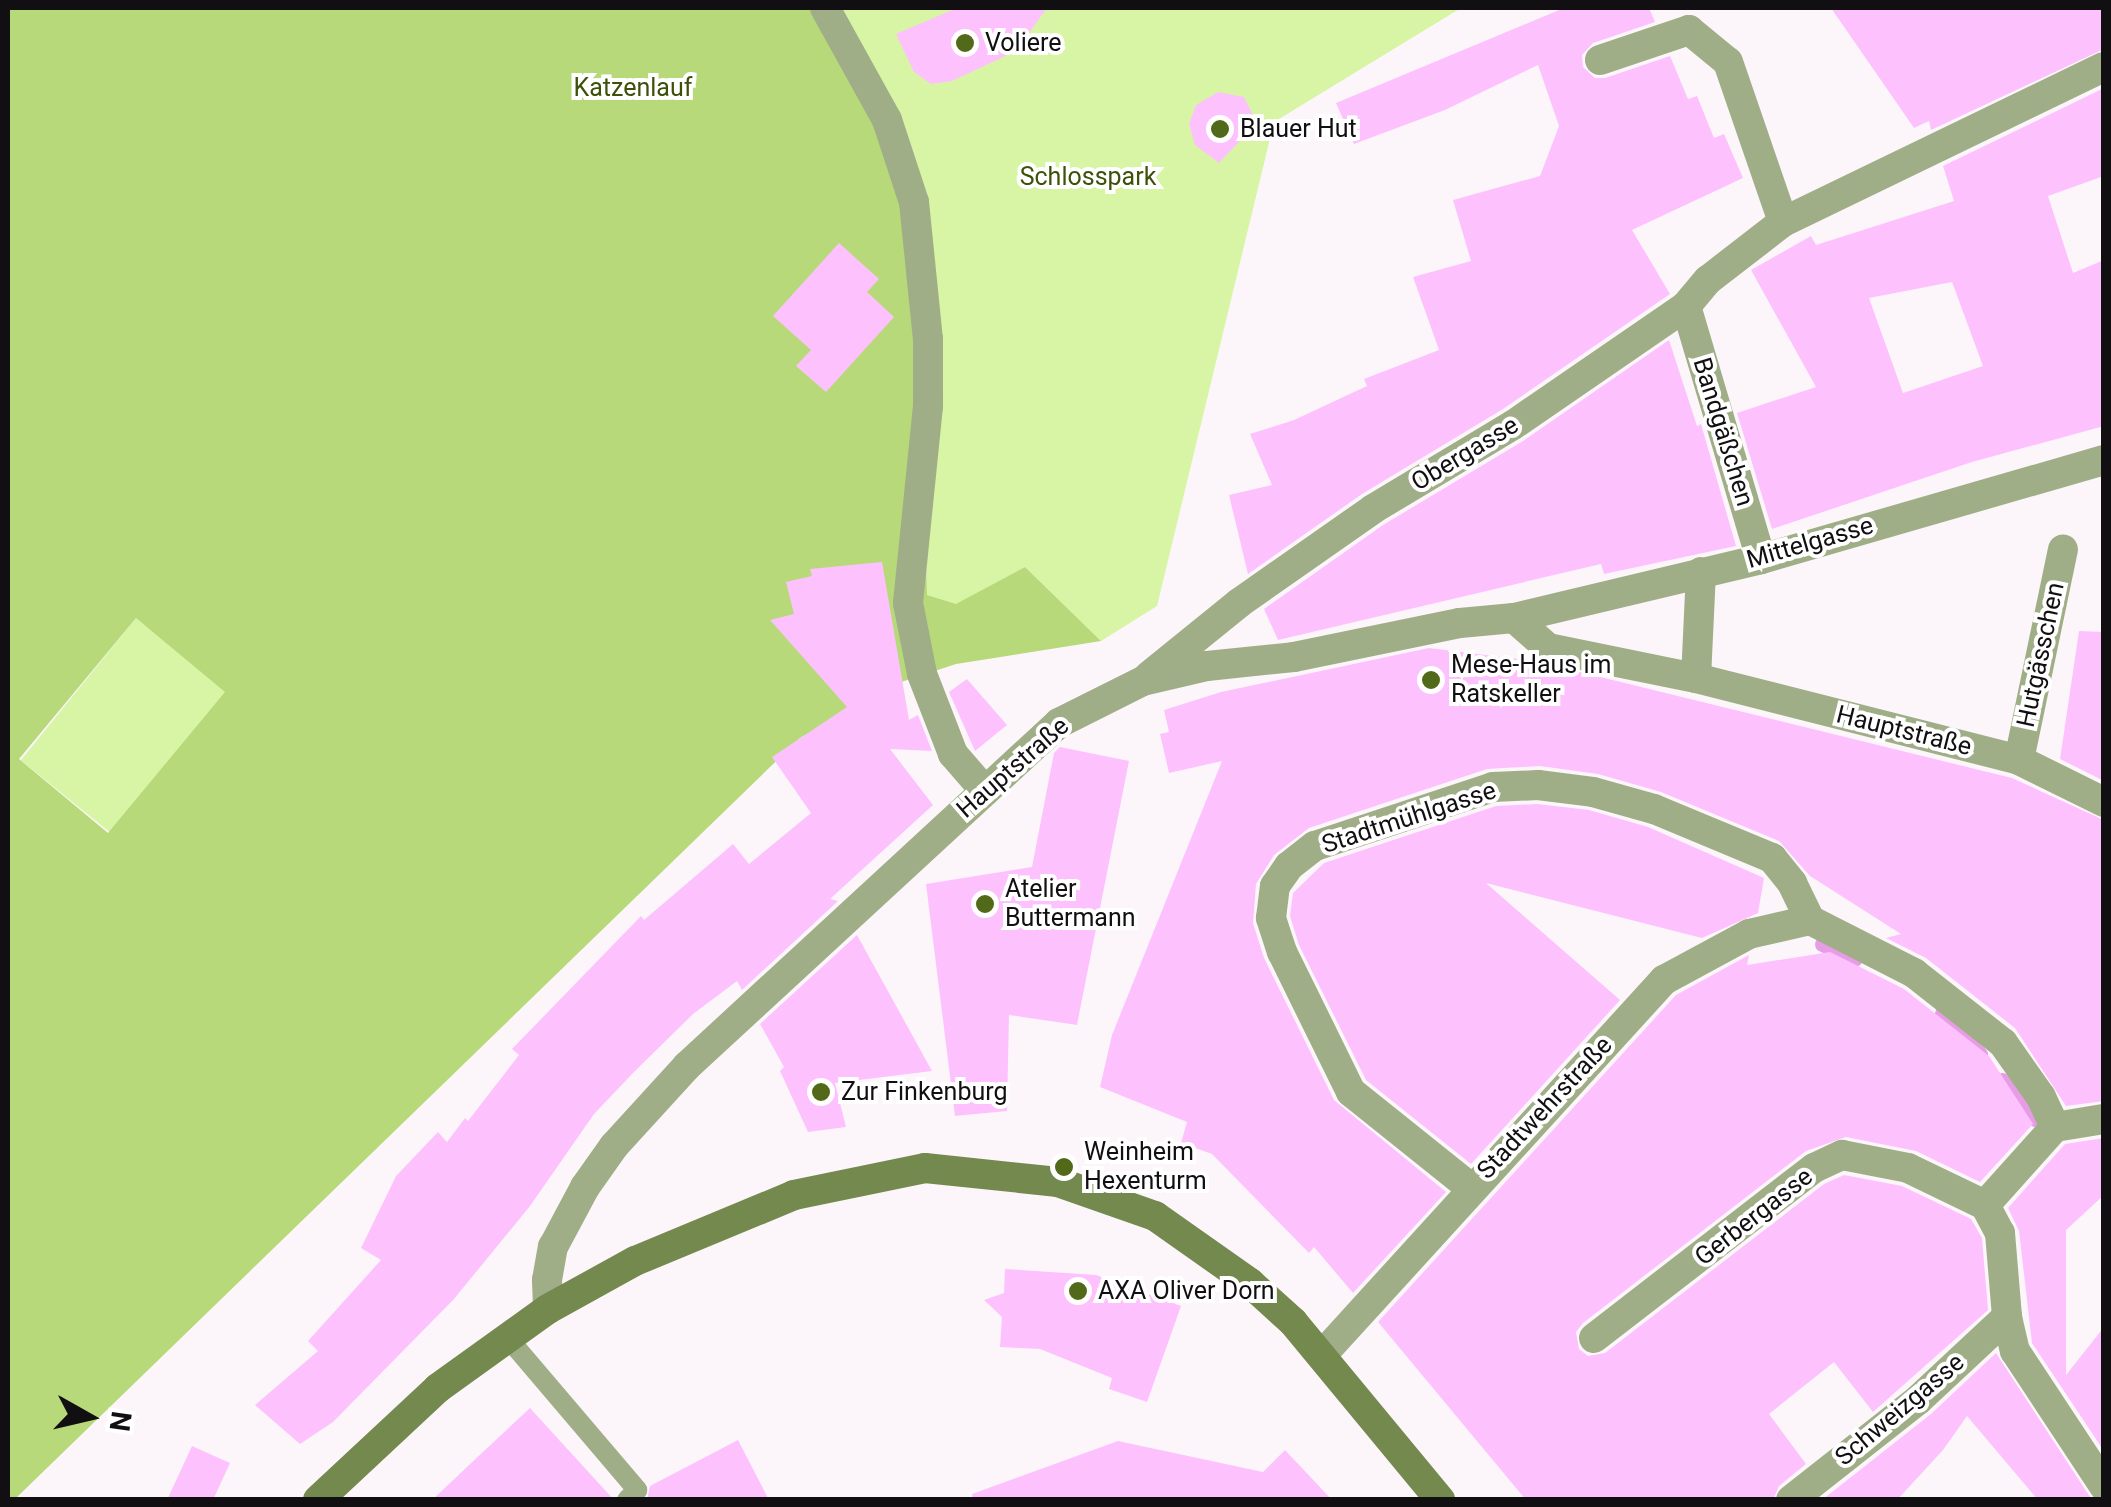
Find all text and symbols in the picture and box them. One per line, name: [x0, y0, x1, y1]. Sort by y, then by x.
place label: Voliere: [985, 28, 1062, 58]
marker: Voliere: [954, 32, 976, 54]
park label: Katzenlauf: [574, 73, 692, 103]
place label: Blauer Hut: [1240, 114, 1357, 144]
marker: Blauer Hut: [1209, 118, 1231, 140]
park label: Schlosspark: [1020, 162, 1156, 192]
street label: Bandgäßchen: [1686, 354, 1760, 510]
street label: Obergasse: [1406, 410, 1524, 498]
street label: Mittelgasse: [1743, 511, 1877, 575]
street label: Hutgässchen: [2011, 580, 2071, 730]
place label: Mese-Haus im Ratskeller: [1451, 651, 1611, 710]
marker: Mese-Haus im Ratskeller: [1420, 669, 1442, 691]
street label: Hauptstraße: [1833, 700, 1975, 762]
street label: Hauptstraße: [951, 711, 1075, 825]
street label: Stadtmühlgasse: [1318, 776, 1500, 860]
place label: Atelier Buttermann: [1005, 875, 1136, 934]
marker: Atelier Buttermann: [974, 893, 996, 915]
street label: Stadtwehrstraße: [1471, 1030, 1619, 1186]
place label: Zur Finkenburg: [841, 1077, 1007, 1107]
marker: Zur Finkenburg: [810, 1081, 832, 1103]
place label: Weinheim Hexenturm: [1084, 1138, 1207, 1197]
marker: Weinheim Hexenturm: [1053, 1156, 1075, 1178]
street label: Gerbergasse: [1689, 1162, 1819, 1272]
place label: AXA Oliver Dorn: [1098, 1276, 1275, 1306]
marker: AXA Oliver Dorn: [1067, 1280, 1089, 1302]
street label: Schweizgasse: [1830, 1347, 1970, 1473]
north arrow: [40, 1367, 140, 1467]
text: N: [102, 1409, 138, 1433]

